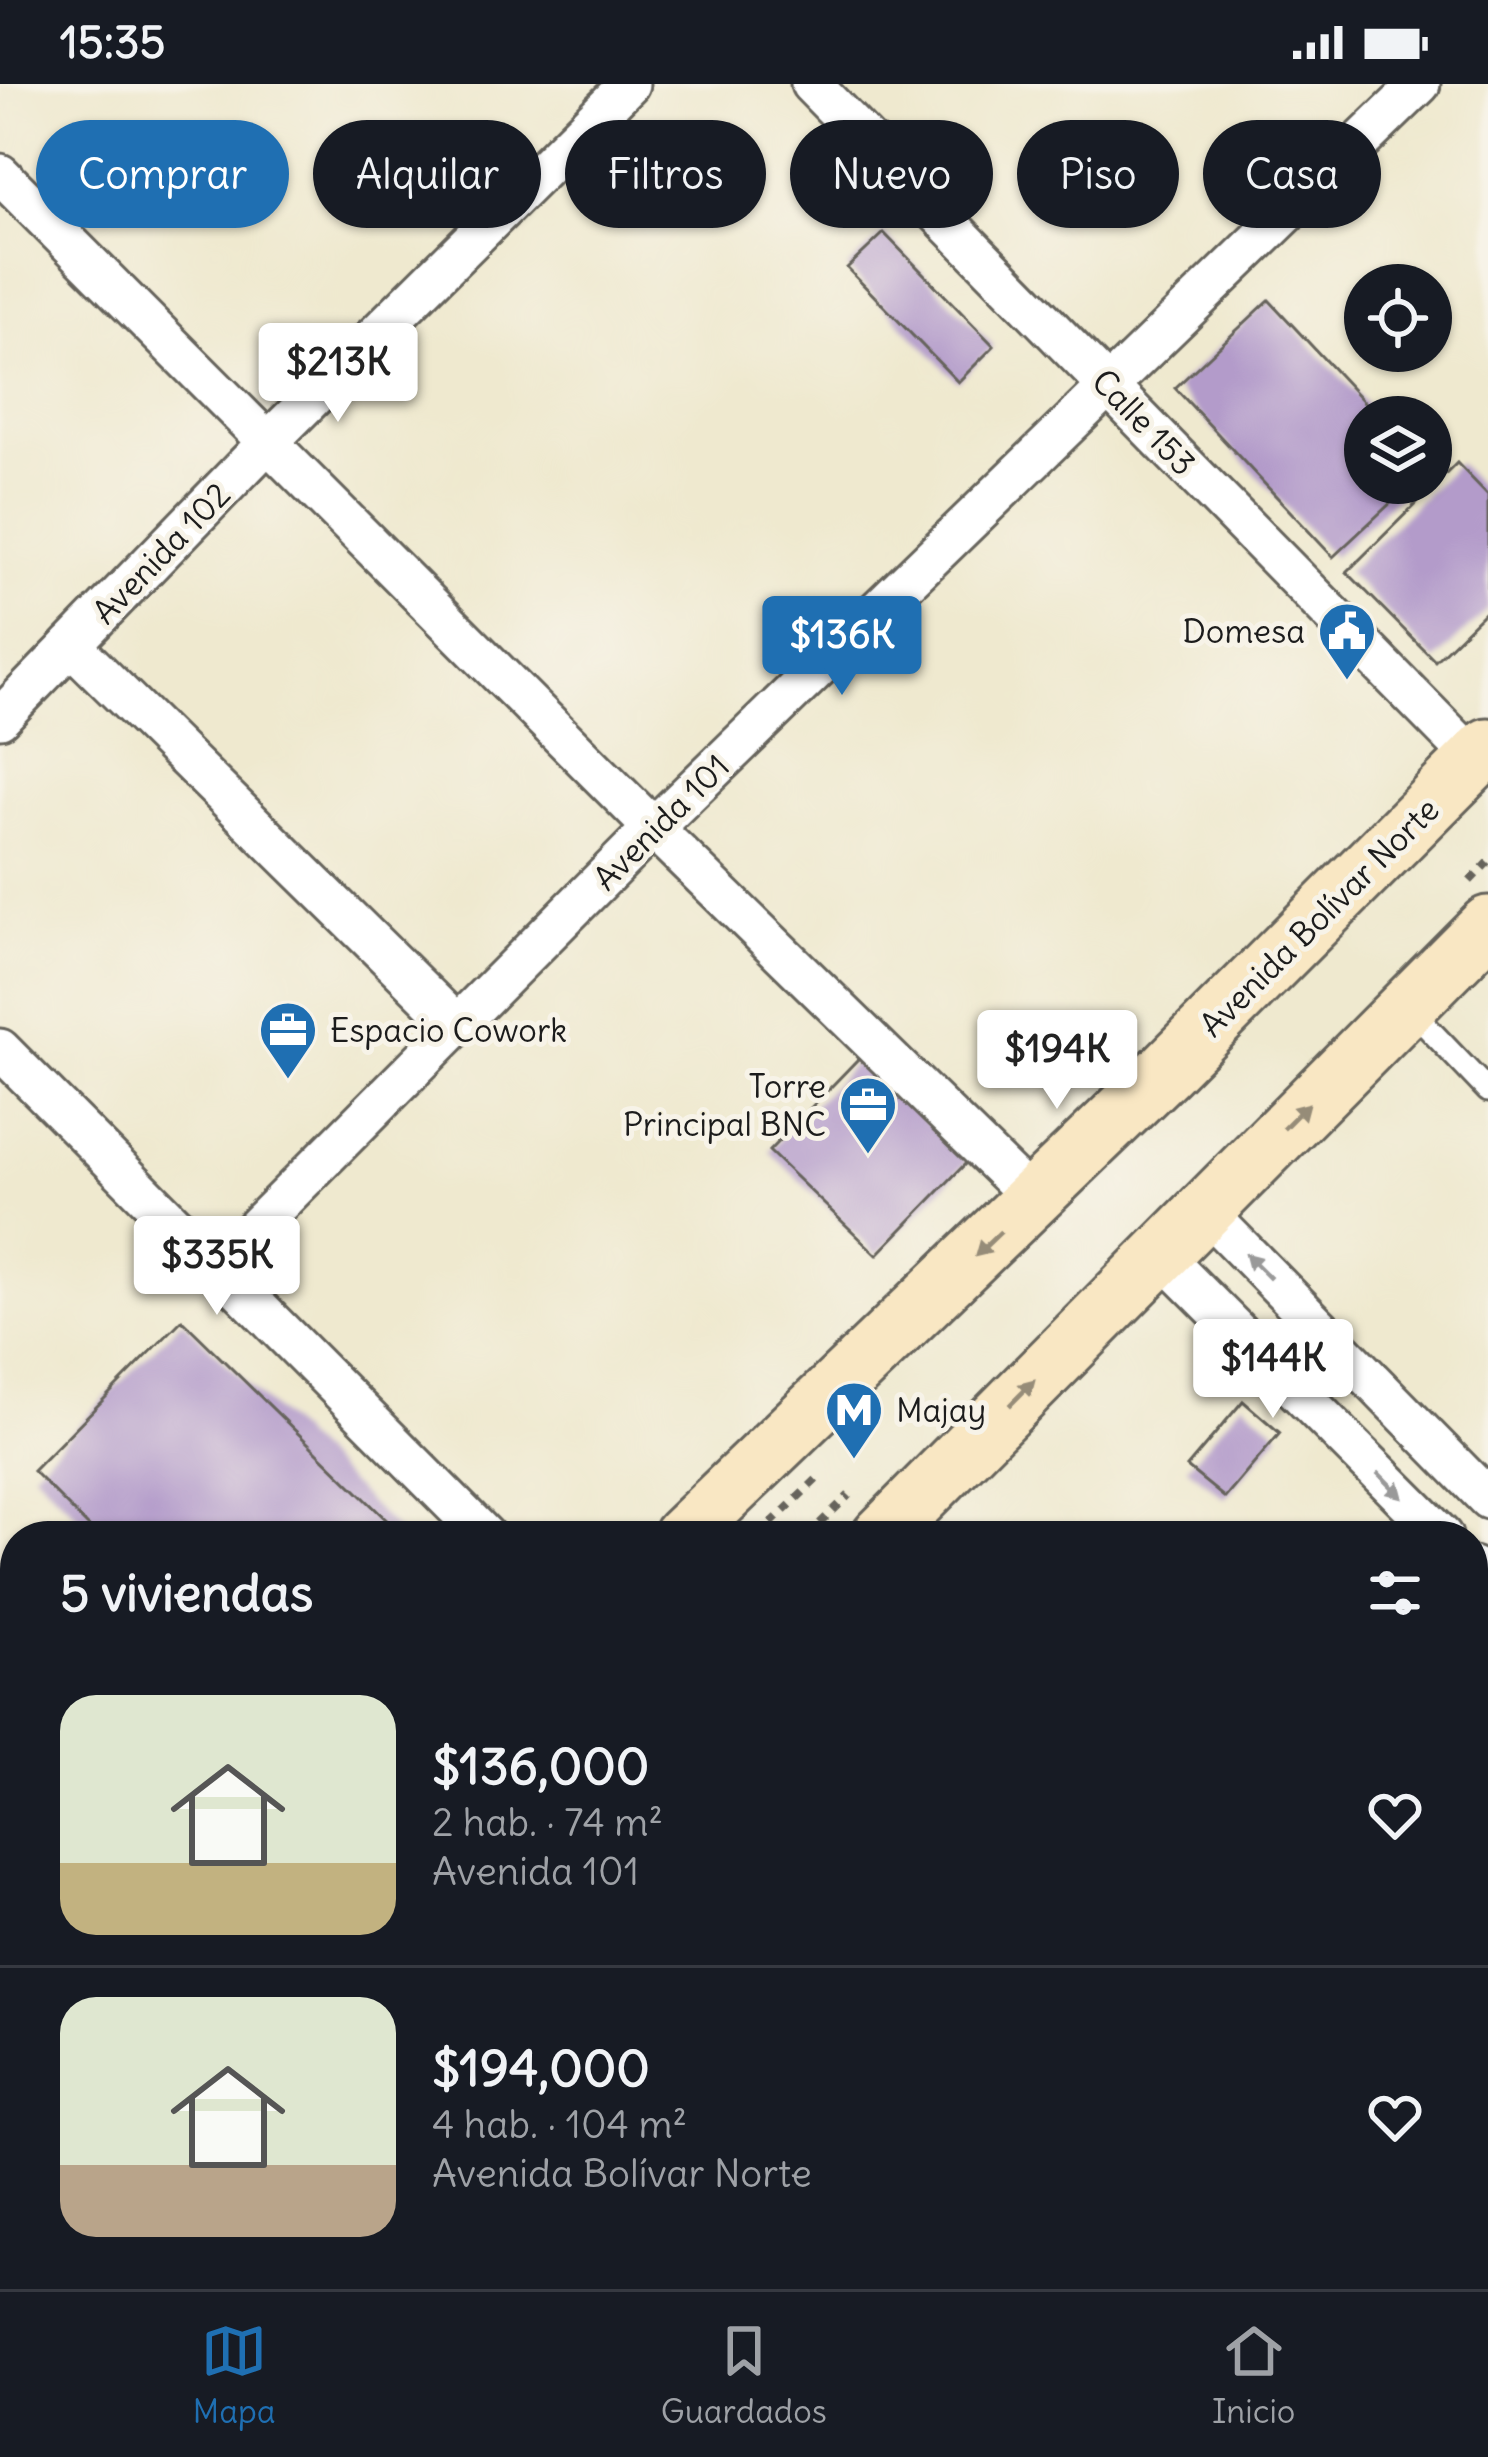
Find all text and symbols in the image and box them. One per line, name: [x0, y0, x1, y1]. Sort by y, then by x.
text: 15:35: [60, 14, 165, 70]
chip: Comprar: [36, 120, 289, 228]
chip: Alquilar: [313, 120, 541, 228]
chip: Filtros: [565, 120, 766, 228]
chip: Nuevo: [790, 120, 993, 228]
chip: Piso: [1017, 120, 1179, 228]
chip: Casa: [1203, 120, 1381, 228]
map controls: [1344, 264, 1452, 504]
button: locate: [1344, 264, 1452, 372]
pin: $213K: [254, 323, 422, 425]
text: $213K: [286, 337, 390, 386]
street label: Calle 153: [1083, 360, 1205, 484]
button: layers: [1344, 396, 1452, 504]
street label: Avenida 102: [83, 474, 239, 632]
pin: $136K: [758, 596, 926, 698]
public building icon: Domesa: [1316, 600, 1378, 682]
text: $136K: [789, 610, 895, 659]
place label: Domesa: [1182, 610, 1305, 652]
street label: Avenida 101: [584, 745, 738, 899]
street label: Avenida Bolívar Norte: [1191, 789, 1447, 1045]
office icon: Espacio Cowork: [257, 999, 319, 1081]
place label: Espacio Cowork: [330, 1009, 567, 1051]
pin: $194K: [973, 1010, 1141, 1112]
text: $194K: [1004, 1024, 1110, 1073]
place label: Torre Principal BNC: [623, 1065, 826, 1145]
office icon: Torre Principal BNC: [837, 1074, 899, 1156]
one-way arrow: [1282, 1102, 1310, 1131]
pin: $335K: [133, 1216, 301, 1318]
one-way arrow: [973, 1229, 1002, 1257]
text: $335K: [161, 1230, 273, 1279]
one-way arrow: [1245, 1252, 1273, 1281]
pin: $144K: [1189, 1319, 1357, 1421]
text: $144K: [1220, 1333, 1326, 1382]
metro station icon: Majay: [823, 1379, 885, 1461]
one-way arrow: [1007, 1379, 1035, 1408]
place label: Majay: [896, 1389, 986, 1431]
one-way arrow: [1375, 1470, 1404, 1498]
icon: filters: [1362, 1560, 1428, 1626]
text: 5 viviendas: [60, 1561, 313, 1625]
text: $136,000: [432, 1734, 649, 1798]
icon: home: [156, 1743, 300, 1887]
icon: heart: [1362, 1782, 1428, 1848]
text: 2 hab. · 74 m²: [432, 1798, 663, 1847]
text: Avenida 101: [432, 1847, 639, 1896]
text: $194,000: [432, 2036, 650, 2100]
icon: home: [156, 2045, 300, 2189]
icon: heart: [1362, 2084, 1428, 2150]
text: 4 hab. · 104 m²: [432, 2100, 687, 2149]
text: Avenida Bolívar Norte: [432, 2149, 812, 2198]
tab: Mapa: [193, 2318, 276, 2432]
tab: Guardados: [661, 2318, 827, 2432]
tab: Inicio: [1212, 2318, 1295, 2432]

